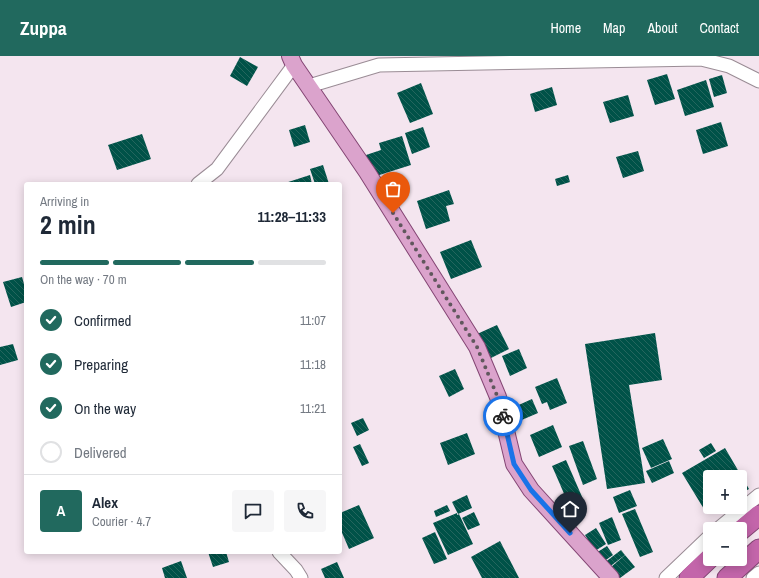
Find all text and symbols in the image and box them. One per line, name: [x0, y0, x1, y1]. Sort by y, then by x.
text: Zuppa: [20, 15, 67, 41]
text: Home: [550, 19, 581, 37]
text: Map: [603, 19, 625, 37]
text: About: [647, 19, 677, 37]
text: Contact: [699, 19, 739, 37]
pin: [376, 172, 410, 213]
icon: bag: [382, 178, 404, 200]
text: Arriving in: [40, 193, 89, 210]
text: 11:28–11:33: [258, 206, 326, 227]
text: 2 min: [40, 207, 96, 242]
text: On the way · 70 m: [40, 271, 127, 288]
icon: check: [40, 309, 62, 331]
text: Confirmed: [74, 310, 131, 331]
text: 11:07: [300, 312, 326, 329]
icon: check: [40, 353, 62, 375]
text: Preparing: [74, 354, 128, 375]
text: 11:18: [300, 356, 326, 373]
courier: [483, 396, 523, 436]
icon: check: [40, 397, 62, 419]
text: On the way: [74, 398, 136, 419]
text: 11:21: [300, 400, 326, 417]
icon: bike: [492, 405, 514, 427]
text: Delivered: [74, 442, 127, 463]
map controls: [703, 470, 747, 566]
button: +: [703, 470, 747, 514]
button: chat: [232, 490, 274, 532]
button: phone: [284, 490, 326, 532]
text: Alex: [92, 492, 118, 513]
pin: [553, 492, 587, 533]
icon: home: [559, 498, 581, 520]
text: A: [57, 500, 65, 521]
text: Courier · 4.7: [92, 513, 151, 530]
button: −: [703, 522, 747, 566]

